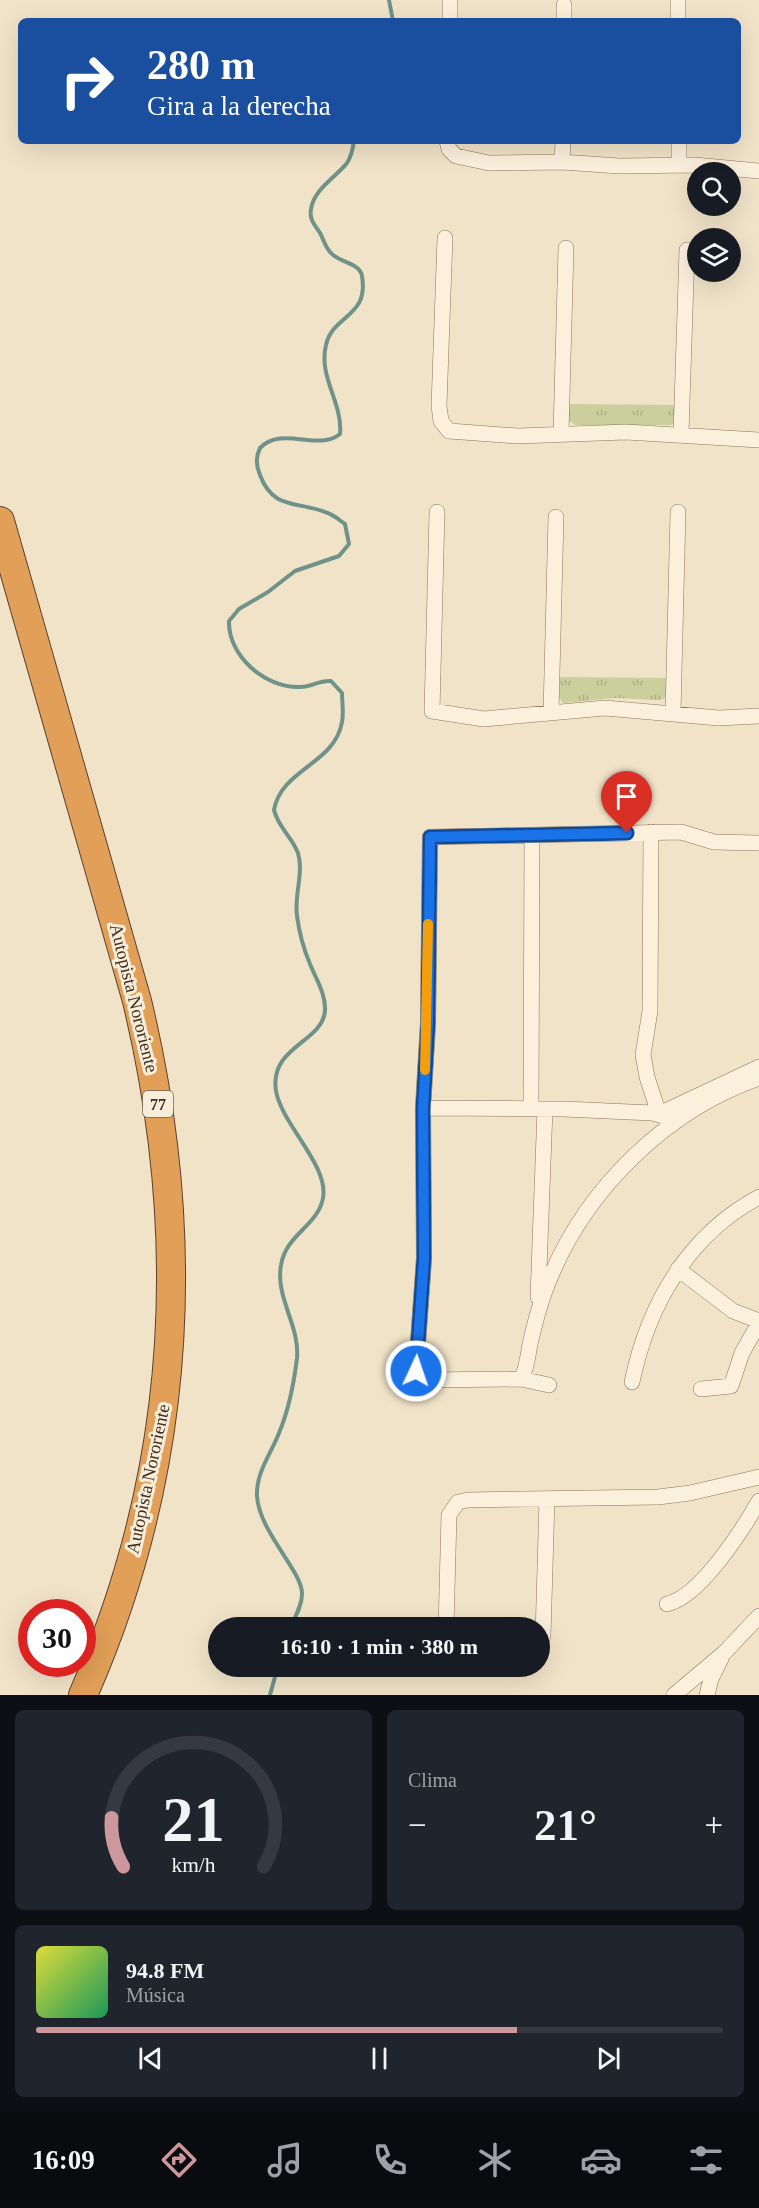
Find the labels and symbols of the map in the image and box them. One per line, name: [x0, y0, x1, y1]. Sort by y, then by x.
pin: [601, 771, 652, 833]
street label: Autopista Nororiente: [106, 922, 162, 1074]
road number: 77: [143, 1091, 173, 1117]
position arrow: [384, 1339, 448, 1403]
street label: Autopista Nororiente: [122, 1402, 174, 1556]
speed limit sign: 30: [18, 1599, 96, 1677]

